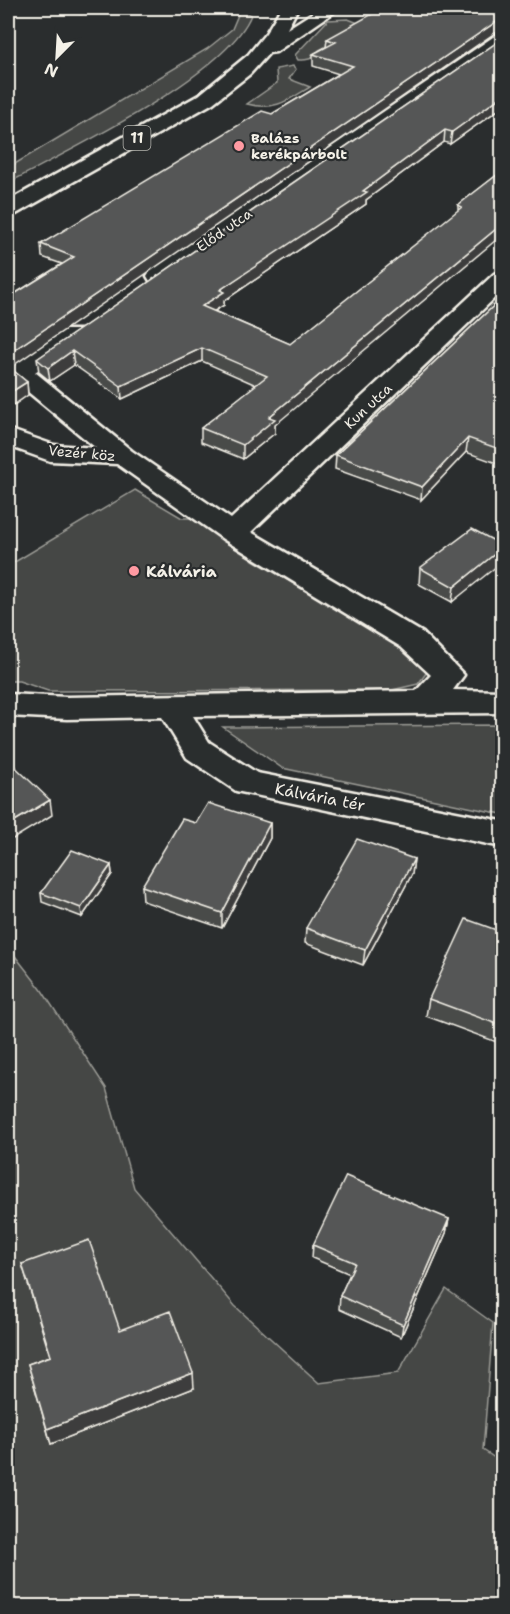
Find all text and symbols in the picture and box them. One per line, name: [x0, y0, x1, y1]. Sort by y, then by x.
north arrow: [27, 27, 87, 87]
text: N: [41, 58, 61, 82]
road number: 11: [124, 126, 150, 150]
place label: Balázs kerékpárbolt: [251, 129, 347, 163]
marker: Balázs kerékpárbolt: [232, 139, 246, 153]
street label: Előd utca: [193, 204, 256, 256]
street label: Kun utca: [340, 379, 396, 433]
street label: Vezér köz: [48, 441, 116, 465]
place label: Kálvária: [146, 561, 217, 582]
marker: Kálvária: [127, 564, 141, 578]
street label: Kálvária tér: [273, 778, 367, 816]

